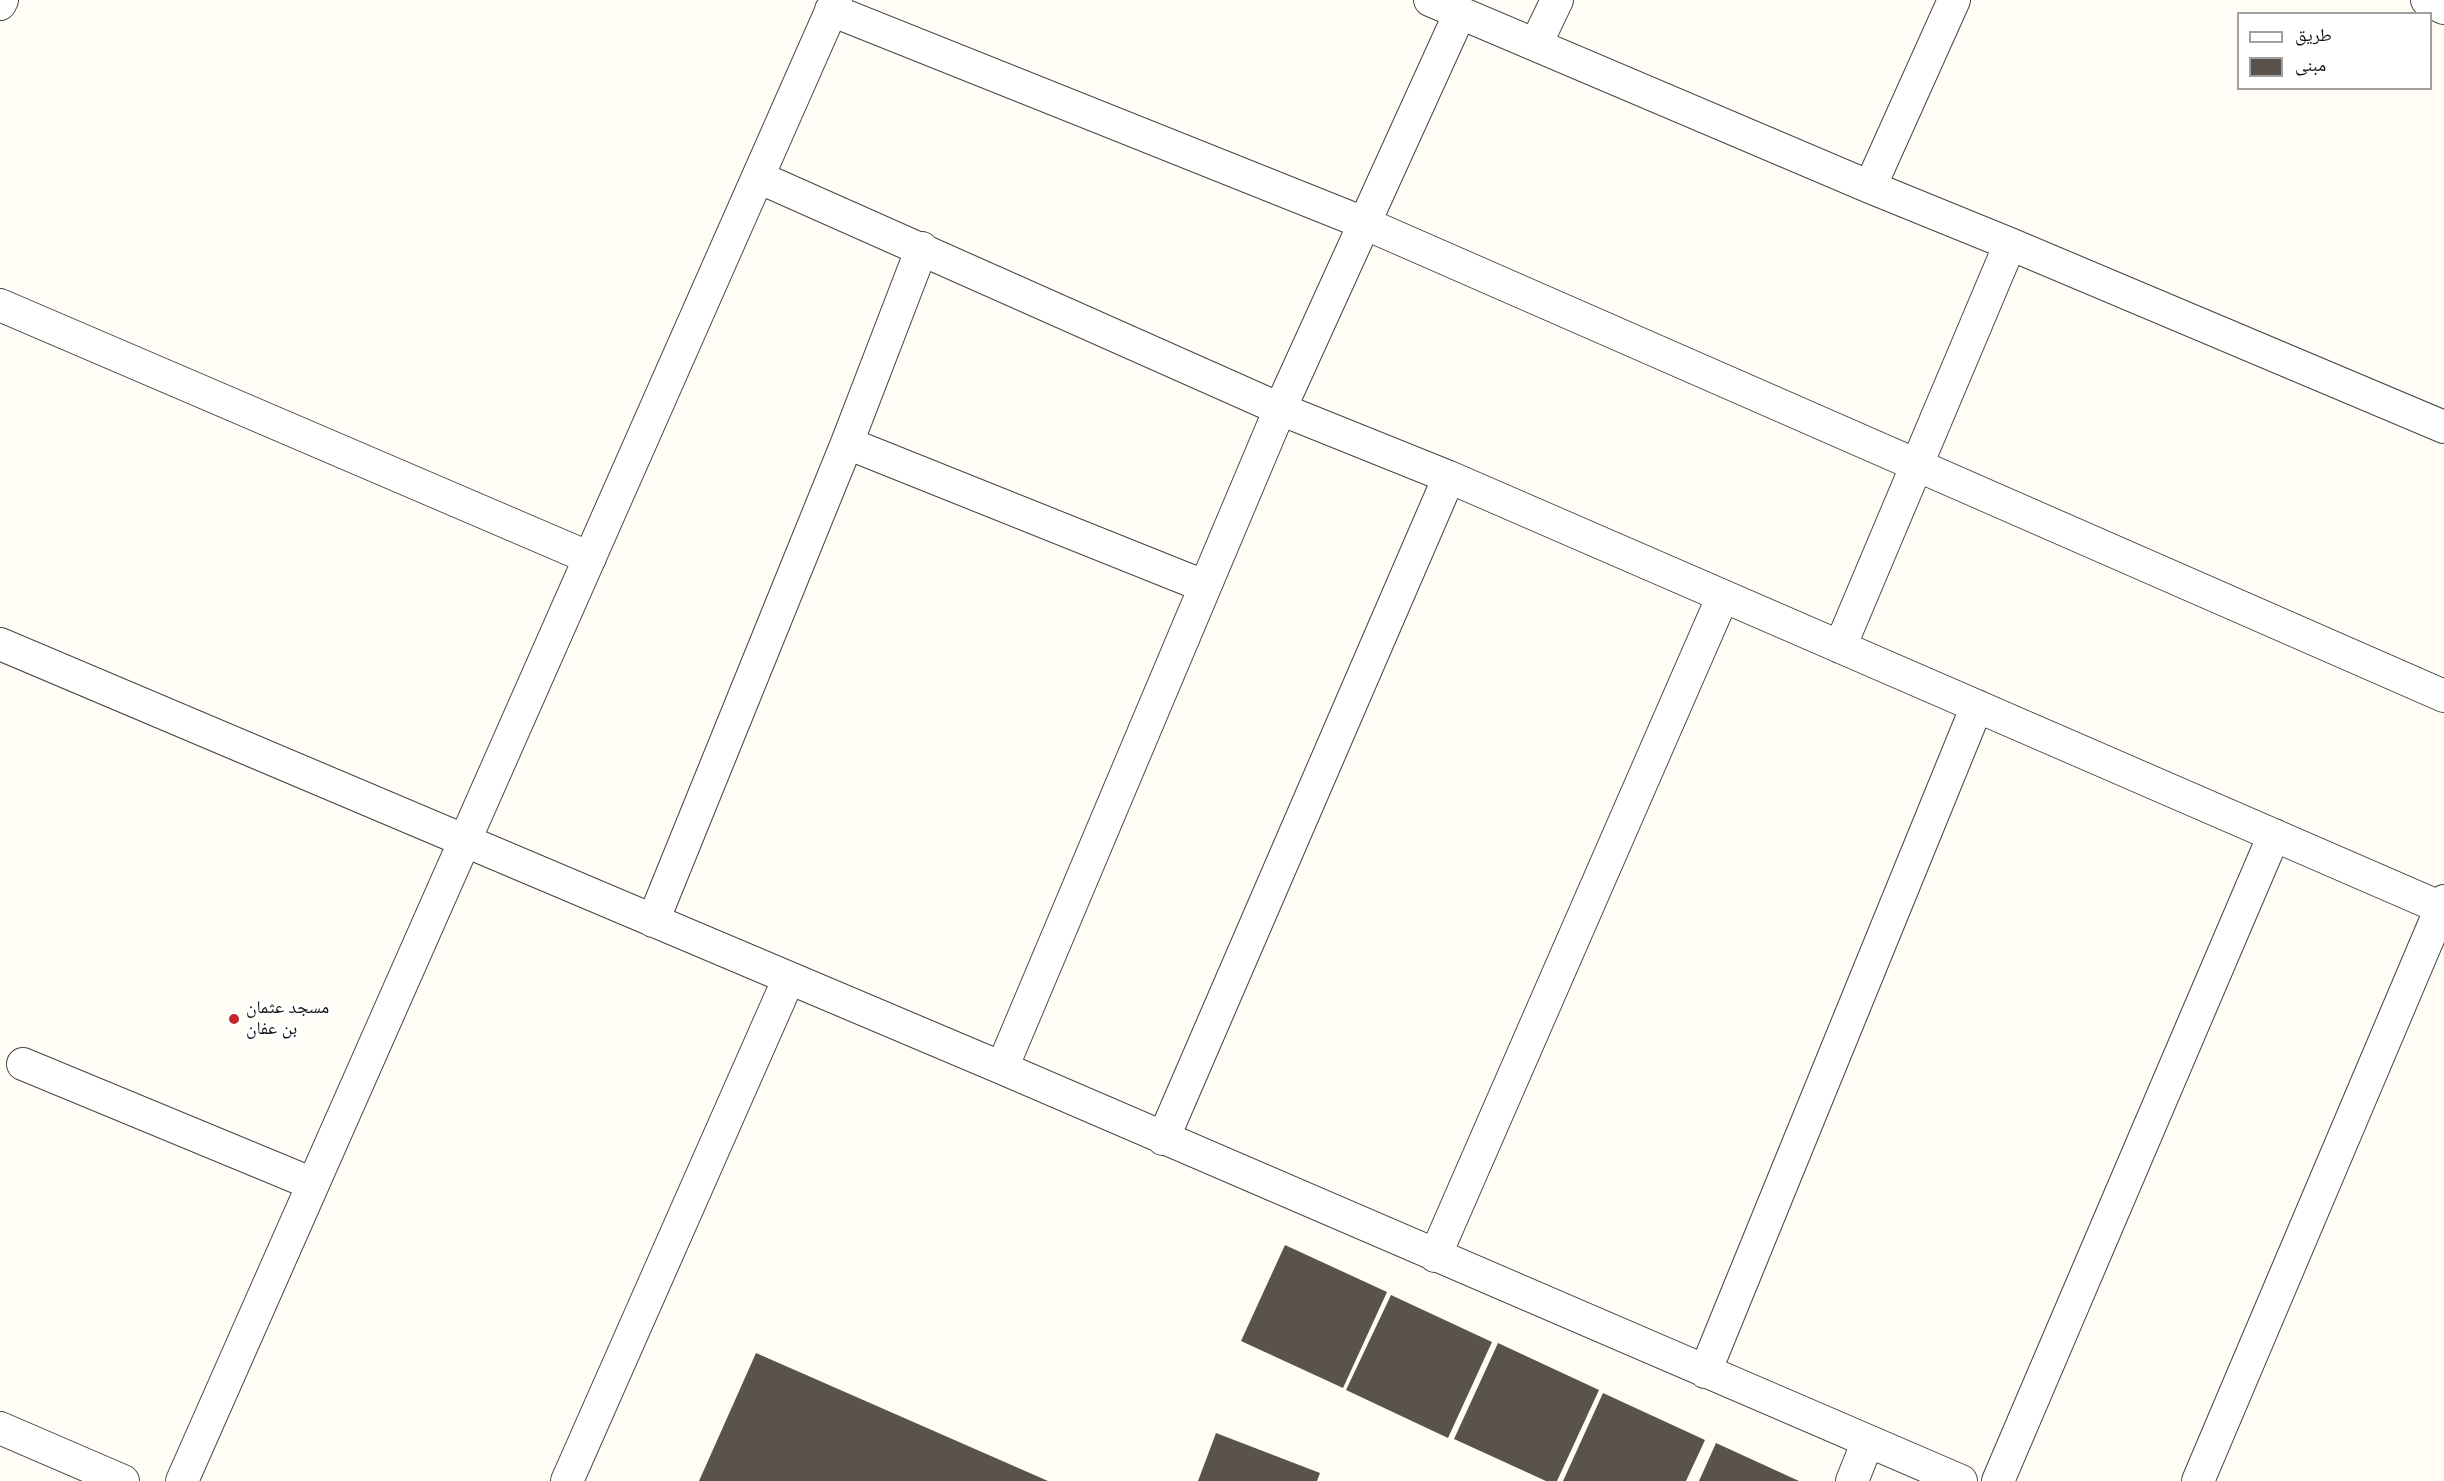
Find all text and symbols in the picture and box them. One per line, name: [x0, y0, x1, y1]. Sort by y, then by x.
legend: [2237, 12, 2432, 90]
text: طريق: [2295, 22, 2332, 49]
text: مبنى: [2295, 52, 2326, 79]
place label: مسجد عثمان بن عفان: [246, 998, 329, 1040]
marker: مسجد عثمان بن عفان: [227, 1012, 241, 1026]

